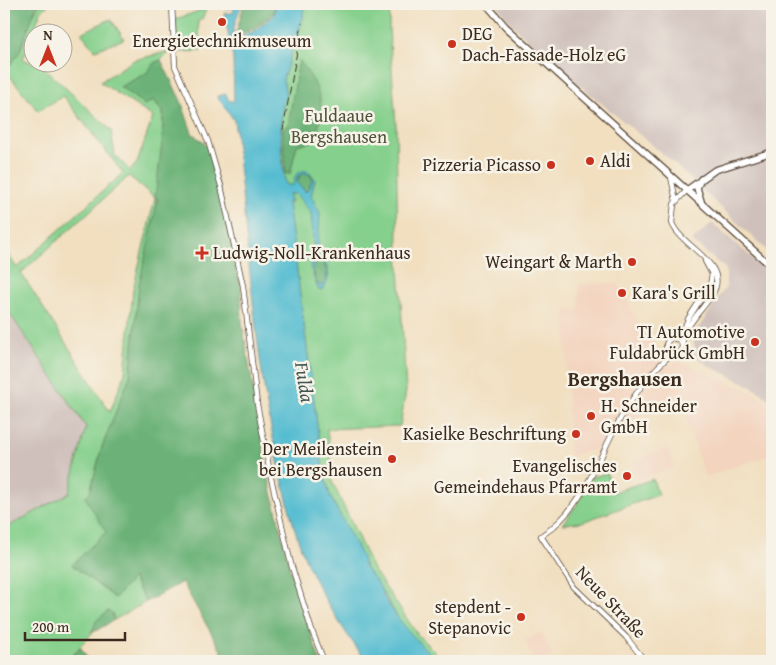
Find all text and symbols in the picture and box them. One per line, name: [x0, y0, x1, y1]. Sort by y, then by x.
marker: Energietechnikmuseum: [216, 16, 228, 28]
place label: DEG Dach-Fassade-Holz eG: [462, 20, 627, 68]
north arrow: [22, 22, 72, 72]
text: N: [43, 25, 53, 45]
place label: Energietechnikmuseum: [133, 27, 312, 54]
marker: DEG Dach-Fassade-Holz eG: [446, 38, 458, 50]
park label: Fuldaaue Bergshausen: [291, 102, 387, 150]
place label: Aldi: [600, 147, 631, 174]
place label: Pizzeria Picasso: [422, 151, 541, 178]
marker: Aldi: [584, 155, 596, 167]
marker: Pizzeria Picasso: [545, 159, 557, 171]
place label: Ludwig-Noll-Krankenhaus: [213, 239, 411, 266]
marker: Ludwig-Noll-Krankenhaus: [195, 246, 209, 260]
place label: Weingart & Marth: [485, 248, 622, 275]
marker: Weingart & Marth: [626, 256, 638, 268]
place label: Kara's Grill: [632, 279, 716, 306]
marker: Kara's Grill: [616, 287, 628, 299]
place label: TI Automotive Fuldabrück GmbH: [609, 318, 745, 366]
marker: TI Automotive Fuldabrück GmbH: [749, 336, 761, 348]
water label: Fulda: [288, 359, 322, 405]
district label: Bergshausen: [568, 364, 682, 393]
place label: H. Schneider GmbH: [601, 392, 698, 440]
marker: H. Schneider GmbH: [585, 410, 597, 422]
place label: Kasielke Beschriftung: [403, 420, 566, 447]
marker: Kasielke Beschriftung: [570, 428, 582, 440]
place label: Der Meilenstein bei Bergshausen: [259, 435, 382, 483]
place label: Evangelisches Gemeindehaus Pfarramt: [434, 452, 618, 500]
marker: Der Meilenstein bei Bergshausen: [386, 453, 398, 465]
marker: Evangelisches Gemeindehaus Pfarramt: [621, 470, 633, 482]
street label: Neue Straße: [570, 559, 653, 644]
place label: stepdent - Stepanovic: [428, 593, 511, 641]
scale bar: [25, 610, 125, 642]
marker: stepdent - Stepanovic: [515, 611, 527, 623]
text: 200 m: [32, 616, 70, 637]

